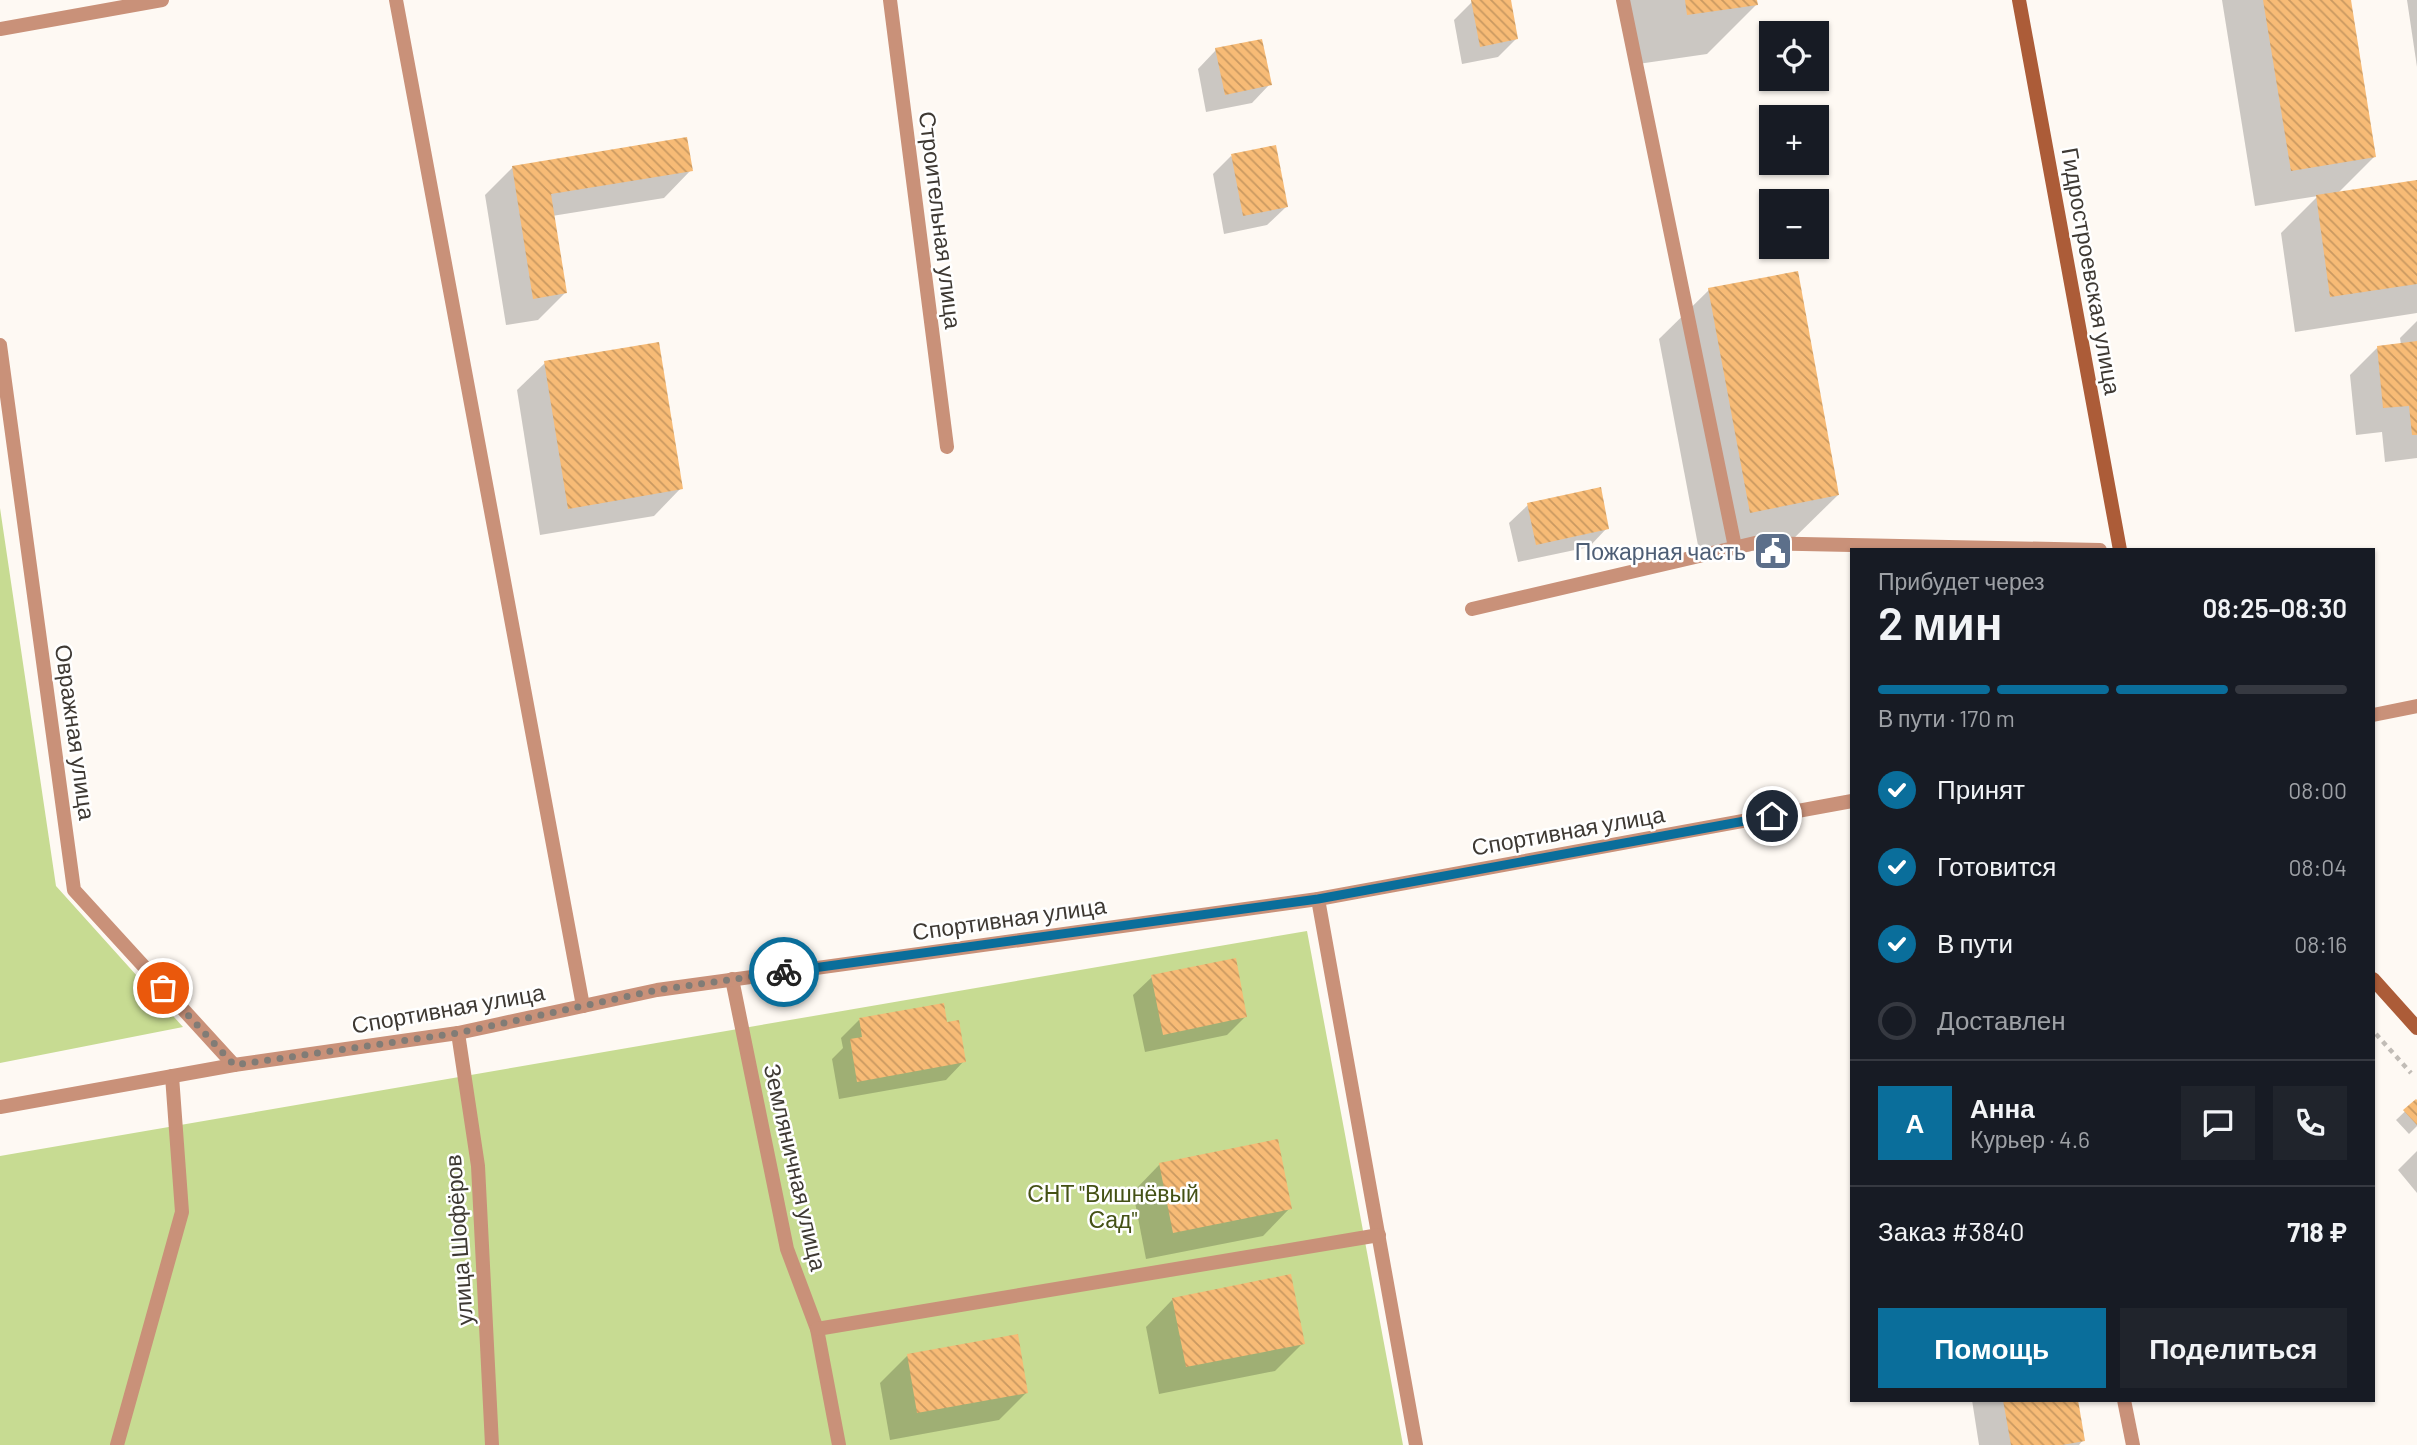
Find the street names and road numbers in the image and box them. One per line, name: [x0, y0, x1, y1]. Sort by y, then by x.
street label: Строительная улица: [914, 110, 968, 331]
street label: Гидростроевская улица: [2056, 145, 2128, 397]
street label: Овражная улица: [50, 642, 102, 822]
street label: Спортивная улица: [1469, 799, 1667, 861]
street label: Спортивная улица: [910, 891, 1108, 945]
street label: Спортивная улица: [349, 977, 547, 1039]
street label: Земляничная улица: [759, 1061, 833, 1273]
street label: улица Шофёров: [438, 1154, 478, 1326]

